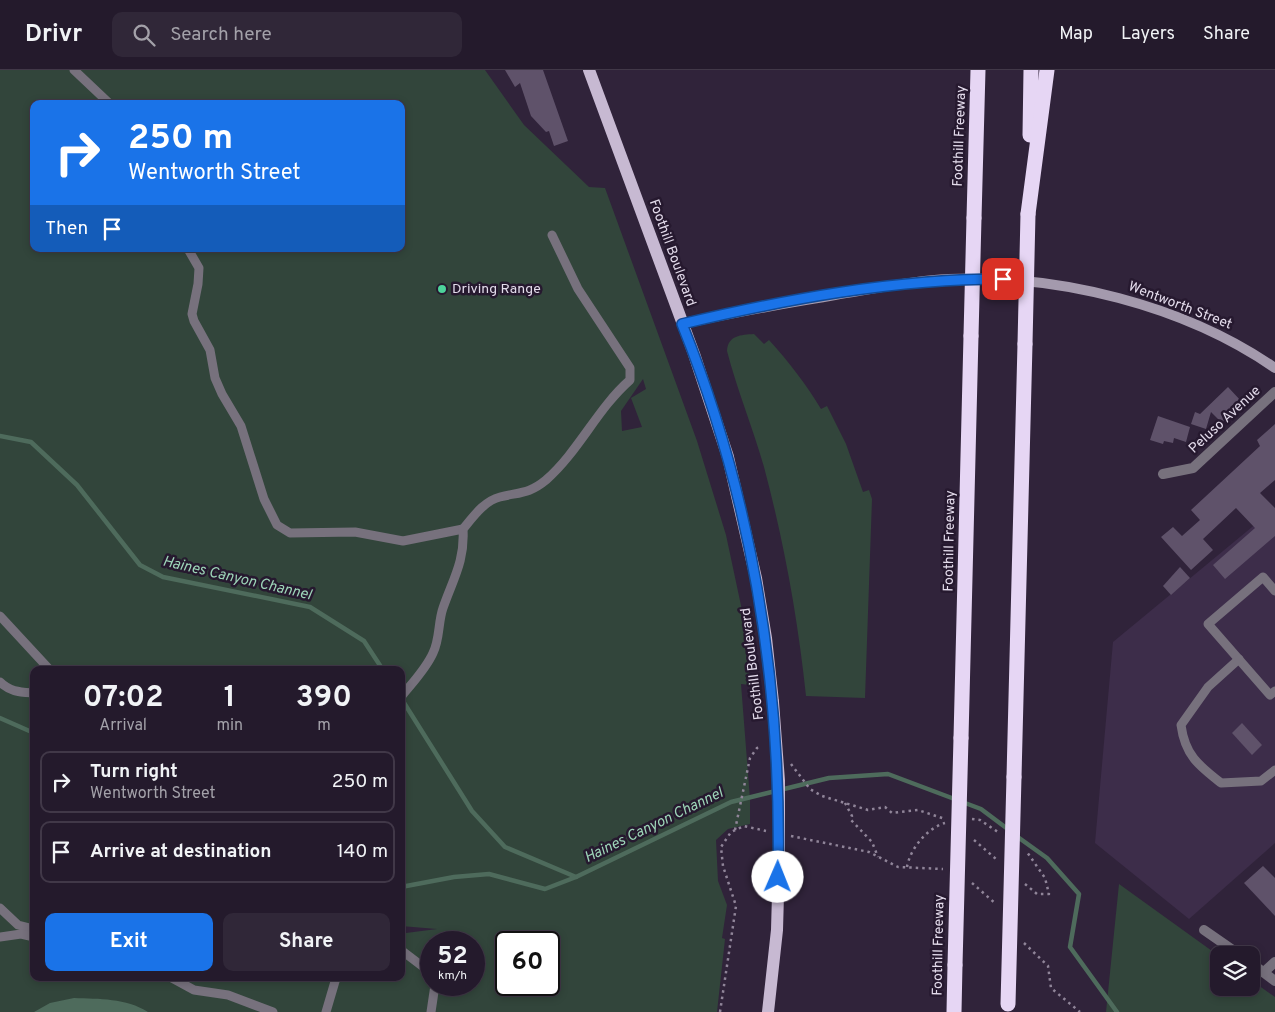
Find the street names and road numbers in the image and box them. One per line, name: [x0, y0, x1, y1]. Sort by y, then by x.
street label: Foothill Freeway: [950, 85, 970, 187]
street label: Foothill Boulevard: [645, 197, 699, 309]
street label: Wentworth Street: [1126, 278, 1234, 334]
street label: Peluso Avenue: [1186, 383, 1264, 457]
street label: Foothill Freeway: [941, 490, 959, 592]
street label: Foothill Boulevard: [738, 607, 768, 721]
street label: Foothill Freeway: [930, 894, 948, 996]

